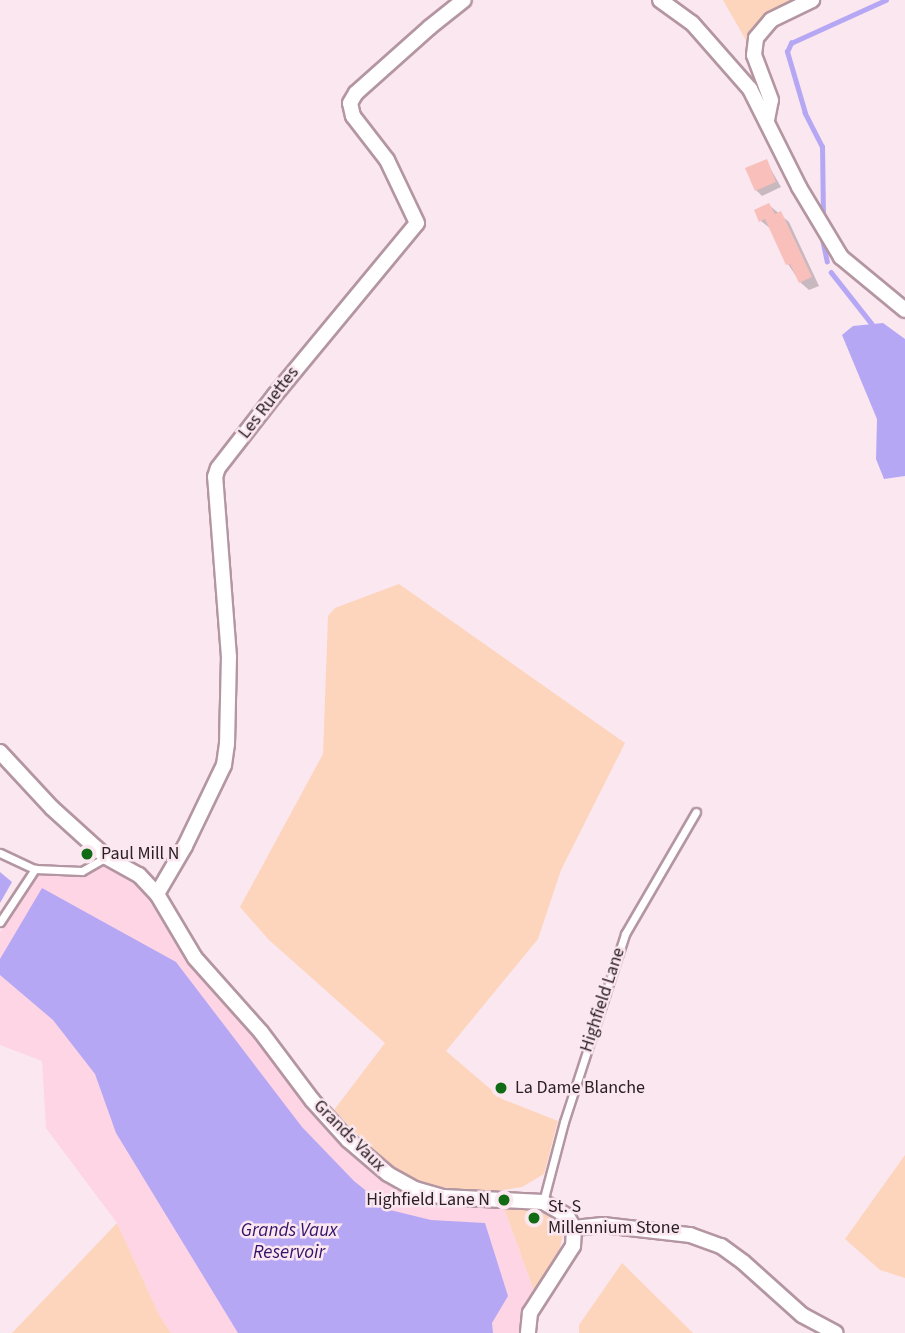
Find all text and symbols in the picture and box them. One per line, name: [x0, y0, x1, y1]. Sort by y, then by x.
street label: Les Ruettes: [234, 363, 304, 443]
place label: Paul Mill N: [101, 843, 179, 865]
marker: Paul Mill N: [79, 846, 95, 862]
street label: Highfield Lane: [576, 945, 630, 1055]
place label: La Dame Blanche: [515, 1077, 645, 1099]
marker: La Dame Blanche: [493, 1080, 509, 1096]
street label: Grands Vaux: [309, 1096, 389, 1176]
place label: Highfield Lane N: [366, 1189, 490, 1211]
marker: Highfield Lane N: [496, 1192, 512, 1208]
place label: St. S Millennium Stone: [548, 1197, 680, 1240]
marker: St. S Millennium Stone: [526, 1210, 542, 1226]
water label: Grands Vaux Reservoir: [241, 1220, 337, 1264]

